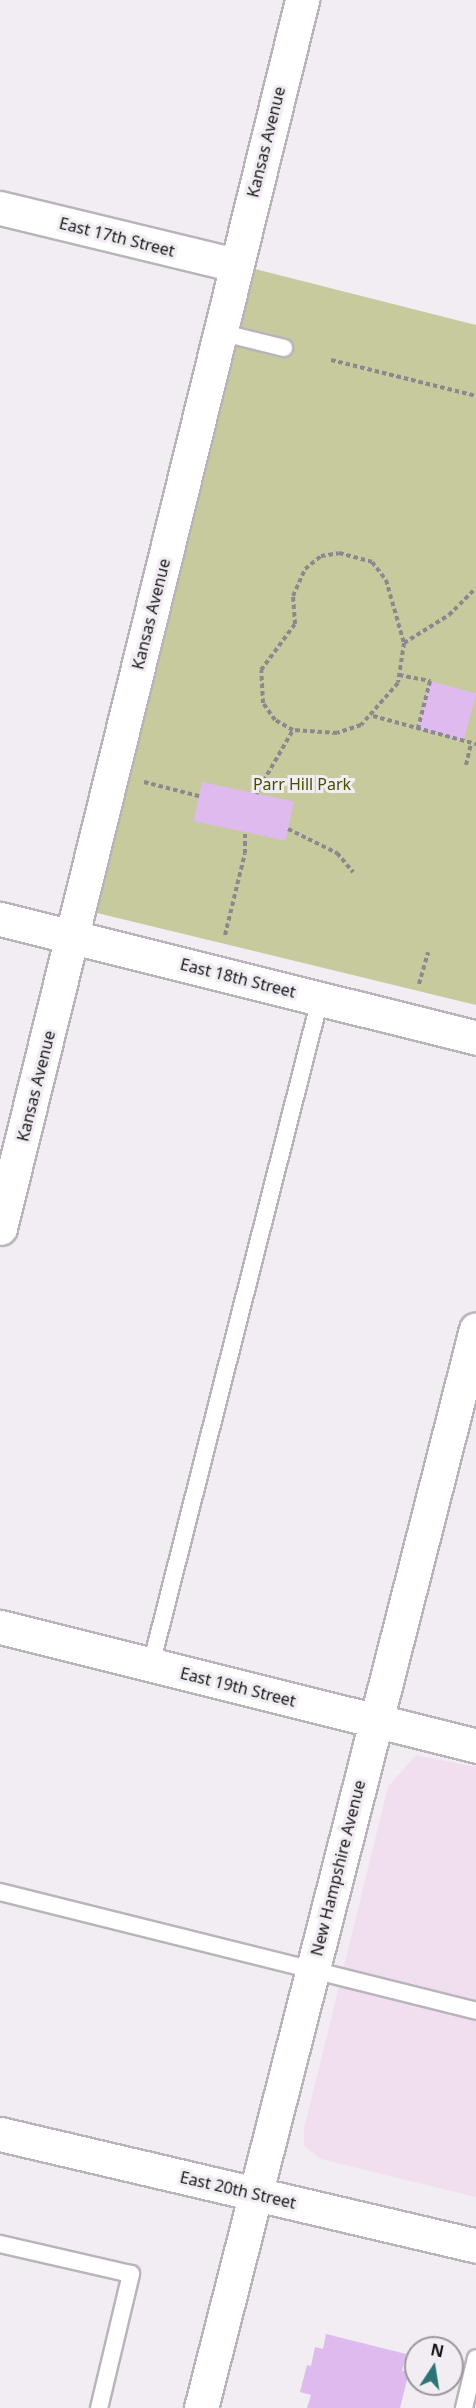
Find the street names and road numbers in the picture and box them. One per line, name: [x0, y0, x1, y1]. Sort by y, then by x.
street label: Kansas Avenue: [243, 85, 289, 199]
street label: East 17th Street: [57, 213, 177, 261]
street label: Kansas Avenue: [128, 557, 174, 671]
street label: East 18th Street: [178, 954, 298, 1002]
street label: Kansas Avenue: [13, 1029, 59, 1143]
street label: East 19th Street: [178, 1663, 298, 1711]
street label: New Hampshire Avenue: [307, 1778, 369, 1958]
street label: East 20th Street: [178, 2167, 298, 2213]

